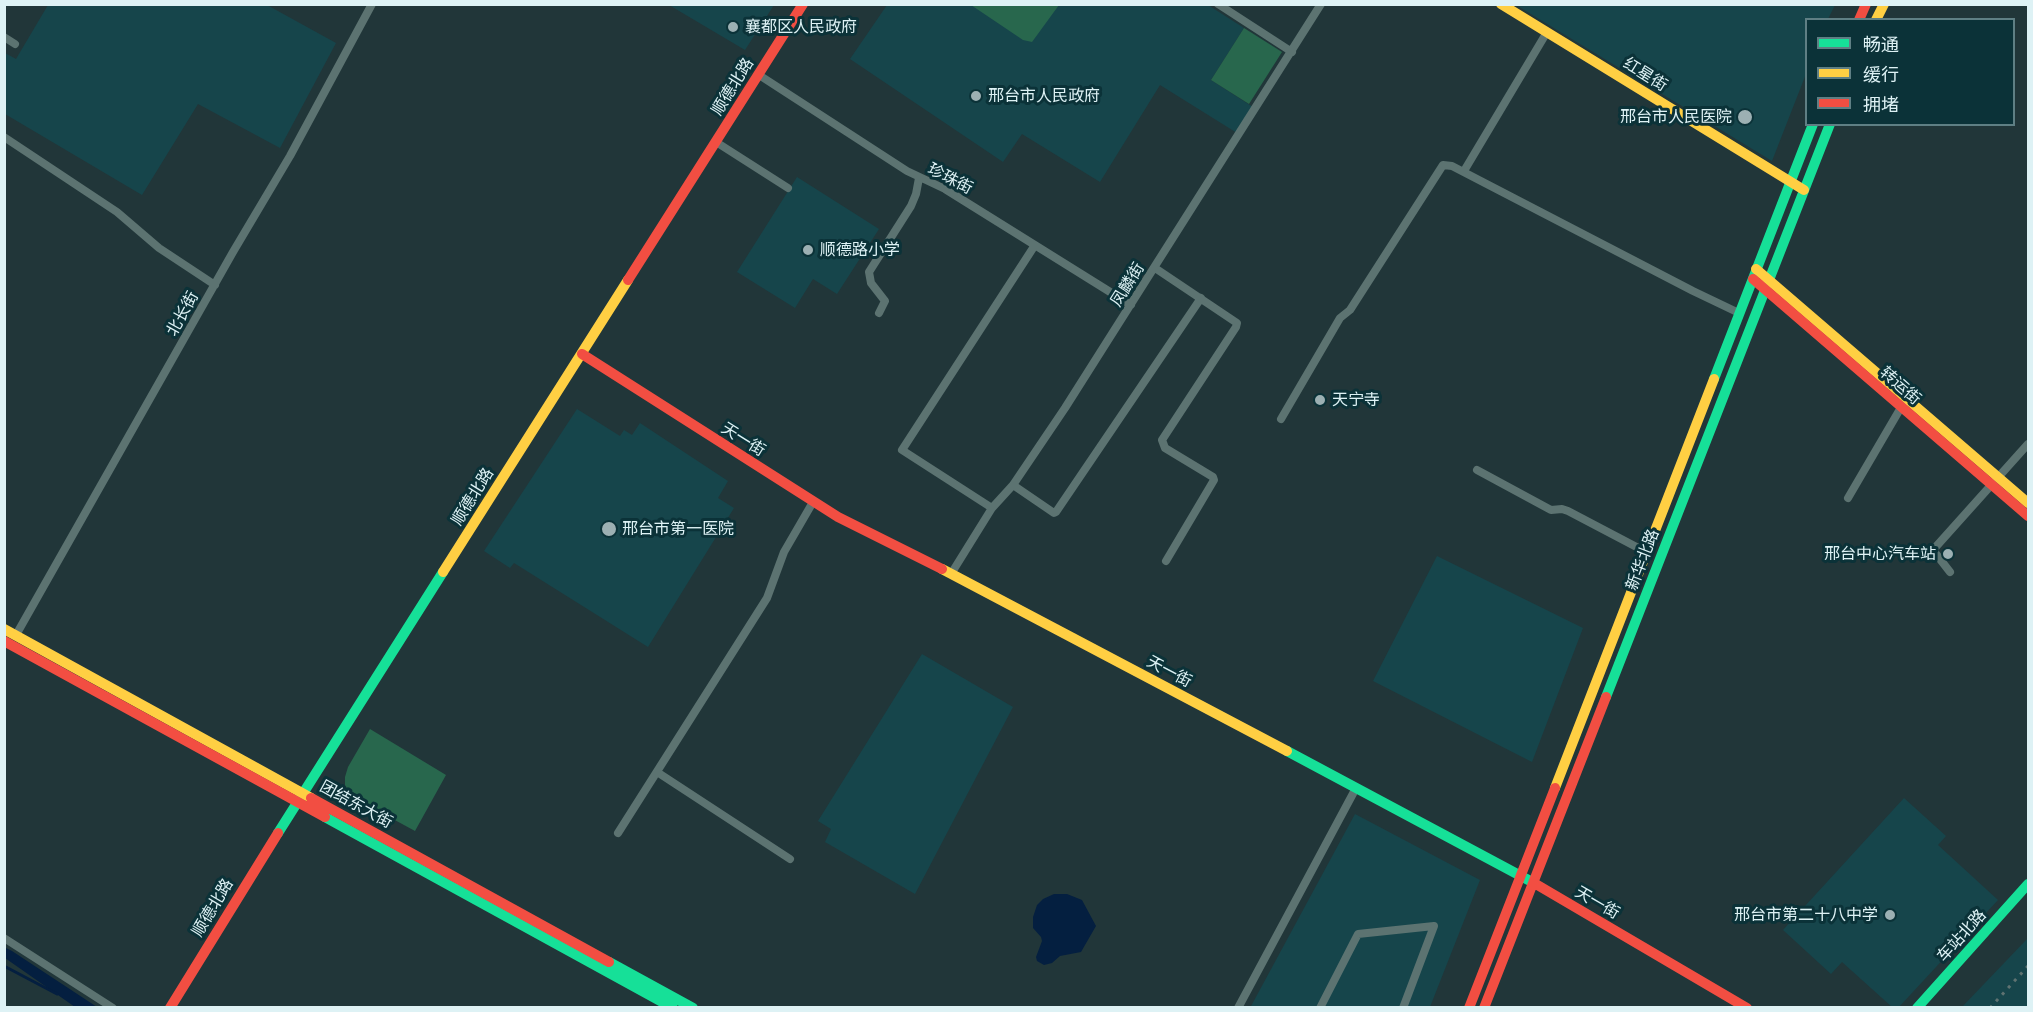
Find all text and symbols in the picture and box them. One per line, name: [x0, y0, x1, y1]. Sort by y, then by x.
place label: 襄都区人民政府: [745, 17, 857, 37]
legend: [1805, 18, 2015, 126]
marker: 襄都区人民政府: [726, 20, 740, 34]
text: 畅通: [1863, 33, 1899, 56]
street label: 红星街: [1620, 54, 1670, 96]
street label: 顺德北路: [708, 55, 758, 119]
text: 缓行: [1863, 63, 1899, 86]
place label: 邢台市人民政府: [988, 86, 1100, 106]
marker: 邢台市人民政府: [969, 89, 983, 103]
text: 拥堵: [1863, 93, 1899, 116]
place label: 邢台市人民医院: [1620, 107, 1732, 127]
marker: 邢台市人民医院: [1736, 108, 1754, 126]
street label: 珍珠街: [924, 160, 976, 198]
place label: 顺德路小学: [820, 240, 900, 260]
marker: 顺德路小学: [801, 243, 815, 257]
street label: 凤麟街: [1107, 260, 1149, 310]
street label: 北长街: [163, 288, 203, 340]
street label: 转运街: [1876, 363, 1924, 409]
place label: 天宁寺: [1332, 390, 1380, 410]
marker: 天宁寺: [1313, 393, 1327, 407]
street label: 天一街: [718, 419, 768, 461]
street label: 顺德北路: [448, 465, 498, 529]
place label: 邢台市第一医院: [622, 519, 734, 539]
marker: 邢台市第一医院: [600, 520, 618, 538]
street label: 新华北路: [1623, 527, 1663, 593]
place label: 邢台中心汽车站: [1824, 544, 1936, 564]
marker: 邢台中心汽车站: [1941, 547, 1955, 561]
street label: 天一街: [1143, 652, 1195, 692]
street label: 团结东大街: [316, 777, 396, 833]
street label: 顺德北路: [188, 876, 238, 940]
street label: 天一街: [1571, 883, 1623, 923]
place label: 邢台市第二十八中学: [1734, 905, 1878, 925]
street label: 车站北路: [1933, 906, 1991, 966]
marker: 邢台市第二十八中学: [1883, 908, 1897, 922]

